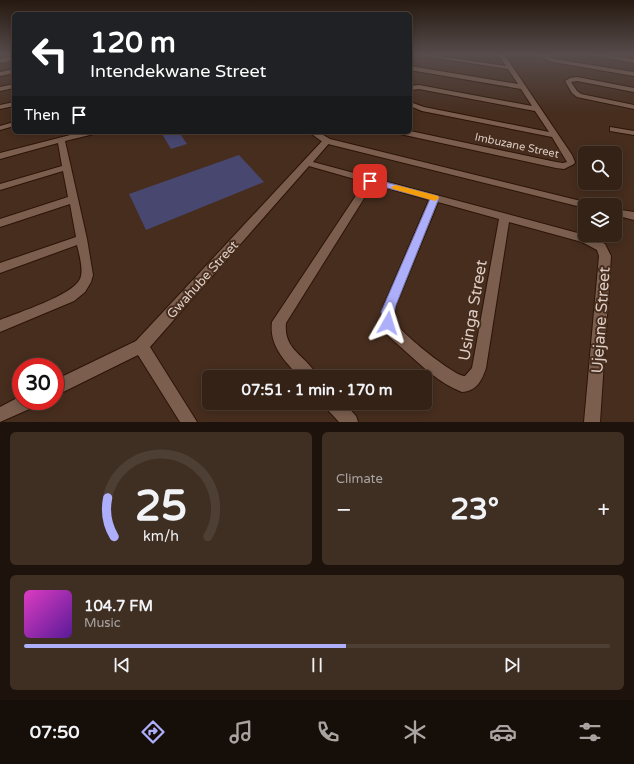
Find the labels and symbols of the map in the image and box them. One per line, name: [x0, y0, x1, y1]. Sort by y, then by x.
street label: Imbuzane Street: [474, 130, 560, 161]
pin: [353, 164, 387, 198]
street label: Gwahube Street: [164, 237, 242, 322]
street label: Usinga Street: [454, 258, 492, 362]
street label: Ujejane Street: [587, 266, 615, 374]
position arrow: [367, 302, 409, 344]
speed limit sign: 30: [12, 358, 64, 410]

